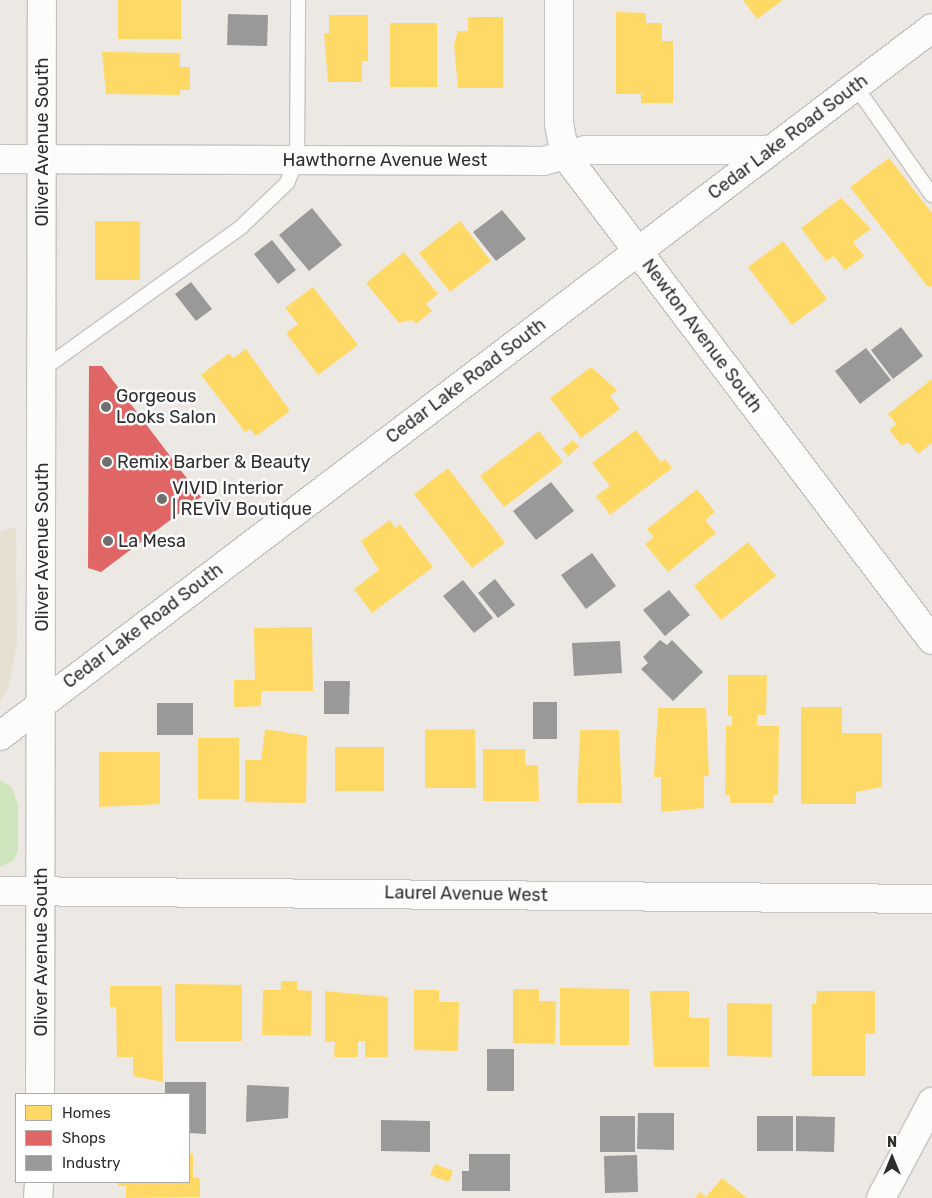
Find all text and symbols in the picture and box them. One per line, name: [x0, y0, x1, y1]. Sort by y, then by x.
street label: Oliver Avenue South: [31, 57, 53, 227]
street label: Cedar Lake Road South: [704, 70, 872, 204]
street label: Hawthorne Avenue West: [282, 149, 488, 171]
street label: Newton Avenue South: [637, 255, 767, 417]
street label: Cedar Lake Road South: [382, 314, 550, 448]
place label: Gorgeous Looks Salon: [116, 386, 216, 428]
marker: Gorgeous Looks Salon: [100, 401, 112, 413]
place label: Remix Barber & Beauty: [117, 451, 311, 473]
marker: Remix Barber & Beauty: [101, 456, 113, 468]
street label: Oliver Avenue South: [31, 462, 53, 632]
place label: VIVID Interior | REVĪV Boutique: [172, 478, 312, 520]
marker: VIVID Interior | REVĪV Boutique: [156, 493, 168, 505]
place label: La Mesa: [118, 530, 186, 552]
marker: La Mesa: [102, 535, 114, 547]
street label: Cedar Lake Road South: [59, 559, 227, 693]
street label: Oliver Avenue South: [30, 867, 52, 1037]
street label: Laurel Avenue West: [384, 882, 548, 906]
legend: [15, 1093, 190, 1183]
text: Homes: [62, 1104, 111, 1122]
text: Shops: [62, 1129, 106, 1147]
north arrow: [867, 1133, 917, 1183]
text: N: [887, 1134, 897, 1151]
text: Industry: [62, 1154, 121, 1172]

